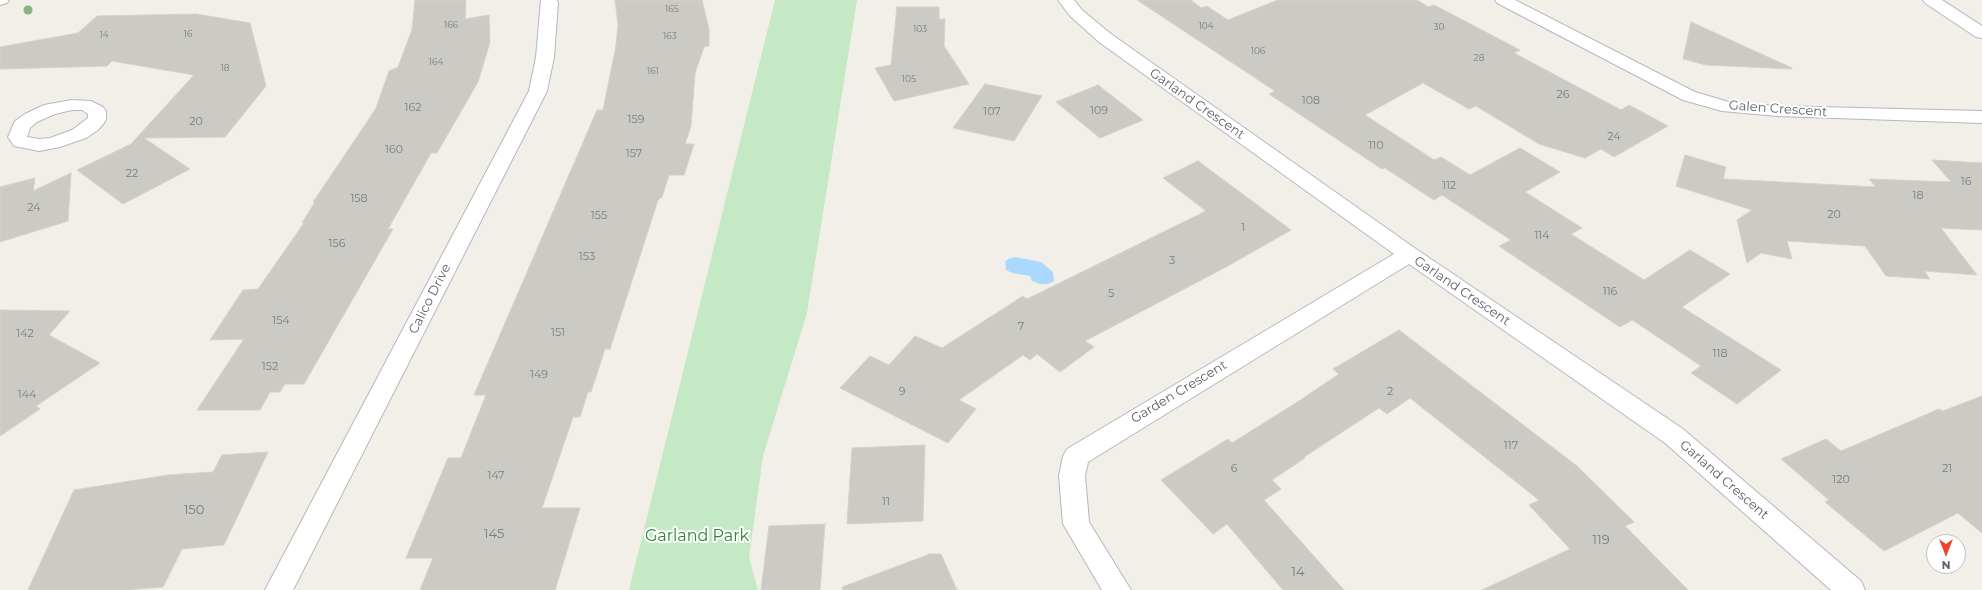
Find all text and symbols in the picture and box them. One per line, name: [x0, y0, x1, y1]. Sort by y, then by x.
house number: 165: [665, 4, 679, 14]
house number: 166: [444, 20, 458, 30]
house number: 104: [1198, 21, 1214, 31]
house number: 30: [1433, 22, 1445, 32]
house number: 103: [913, 24, 927, 34]
house number: 16: [184, 29, 192, 39]
house number: 14: [99, 30, 109, 40]
house number: 163: [663, 31, 677, 41]
house number: 106: [1251, 46, 1265, 56]
house number: 28: [1474, 53, 1484, 63]
house number: 164: [429, 57, 443, 67]
house number: 18: [221, 63, 229, 73]
street label: Garland Crescent: [1146, 65, 1248, 143]
house number: 161: [647, 66, 659, 76]
house number: 105: [902, 74, 916, 84]
house number: 26: [1557, 88, 1569, 102]
house number: 108: [1302, 94, 1320, 108]
street label: Galen Crescent: [1728, 98, 1828, 120]
house number: 162: [405, 101, 421, 115]
house number: 109: [1090, 104, 1108, 118]
house number: 107: [983, 105, 1001, 119]
house number: 159: [628, 113, 644, 127]
house number: 20: [189, 115, 203, 129]
house number: 24: [1607, 130, 1621, 144]
house number: 110: [1368, 139, 1384, 153]
house number: 160: [385, 143, 403, 157]
house number: 157: [626, 147, 642, 161]
house number: 22: [126, 167, 138, 181]
house number: 16: [1961, 175, 1971, 189]
house number: 112: [1442, 179, 1456, 193]
house number: 18: [1913, 189, 1923, 203]
house number: 158: [350, 192, 368, 206]
house number: 24: [27, 201, 41, 215]
house number: 20: [1827, 208, 1841, 222]
house number: 155: [591, 209, 607, 223]
house number: 1: [1241, 221, 1245, 235]
house number: 114: [1534, 229, 1550, 243]
house number: 156: [329, 237, 345, 251]
house number: 153: [579, 250, 595, 264]
street label: Garland Crescent: [1411, 253, 1513, 329]
house number: 3: [1169, 254, 1175, 268]
street label: Calico Drive: [406, 261, 454, 337]
house number: 116: [1603, 285, 1617, 299]
house number: 5: [1108, 287, 1114, 301]
house number: 154: [272, 314, 290, 328]
house number: 7: [1018, 320, 1024, 334]
house number: 151: [551, 326, 565, 340]
house number: 142: [16, 327, 34, 341]
house number: 118: [1713, 347, 1727, 361]
street label: Garden Crescent: [1128, 357, 1230, 427]
house number: 152: [262, 360, 278, 374]
house number: 149: [530, 368, 548, 382]
house number: 9: [899, 385, 905, 399]
house number: 2: [1387, 385, 1393, 399]
house number: 144: [18, 388, 36, 402]
street label: Garland Crescent: [1676, 437, 1772, 523]
house number: 117: [1504, 439, 1518, 453]
house number: 6: [1231, 462, 1237, 476]
house number: 21: [1942, 462, 1952, 476]
house number: 147: [487, 469, 505, 483]
house number: 120: [1832, 473, 1850, 487]
house number: 11: [882, 495, 890, 509]
house number: 150: [184, 502, 204, 518]
house number: 145: [484, 526, 504, 542]
park label: Garland Park: [645, 526, 749, 546]
house number: 119: [1592, 532, 1610, 548]
north arrow: [1926, 534, 1966, 574]
text: N: [1942, 558, 1950, 572]
house number: 14: [1291, 564, 1305, 580]

